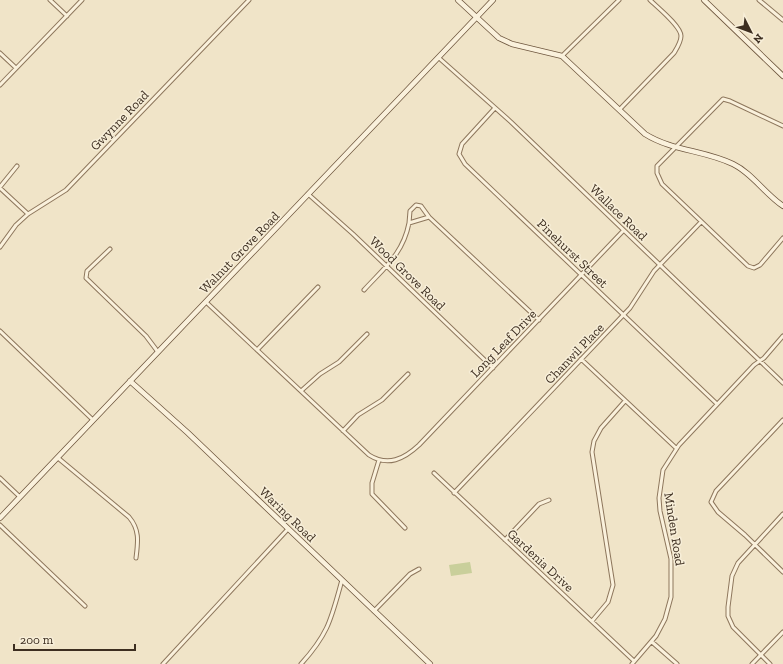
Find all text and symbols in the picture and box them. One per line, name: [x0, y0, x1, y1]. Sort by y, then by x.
north arrow: [731, 12, 771, 52]
text: N: [750, 31, 766, 46]
street label: Gwynne Road: [87, 87, 152, 153]
street label: Wallace Road: [587, 181, 651, 243]
street label: Walnut Grove Road: [196, 208, 282, 296]
street label: Pinehurst Street: [534, 216, 611, 291]
street label: Wood Grove Road: [367, 233, 449, 313]
street label: Long Leaf Drive: [467, 306, 539, 380]
street label: Chanwil Place: [542, 320, 607, 387]
street label: Waring Road: [256, 484, 319, 545]
street label: Minden Road: [661, 491, 688, 567]
street label: Gardenia Drive: [505, 526, 577, 595]
scale bar: [14, 626, 135, 652]
text: 200 m: [20, 633, 54, 647]

